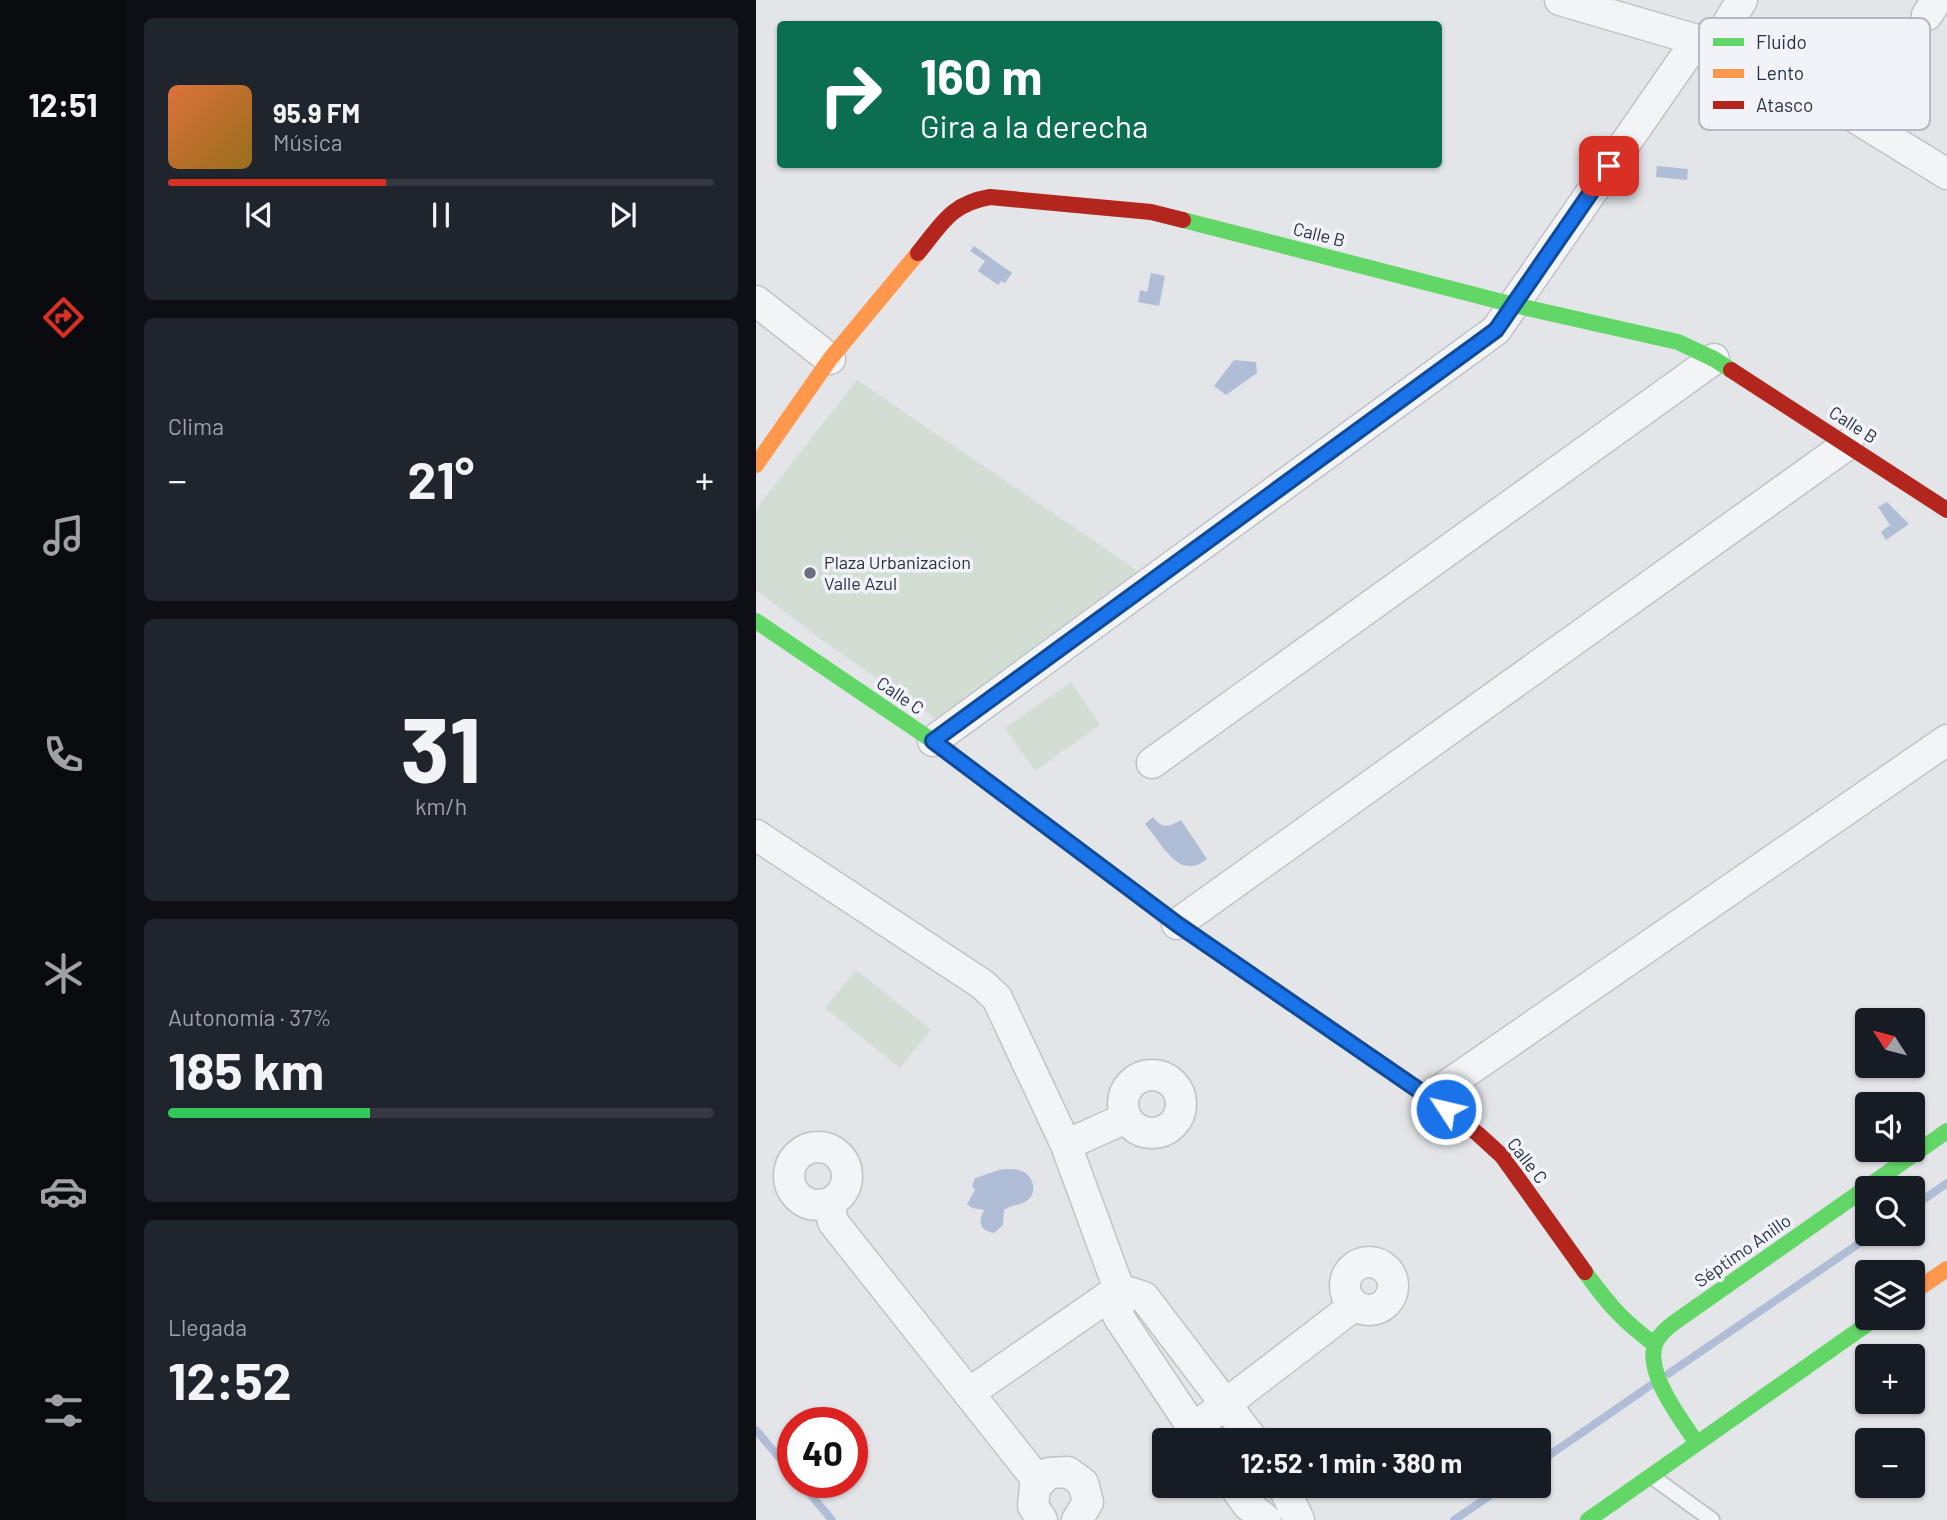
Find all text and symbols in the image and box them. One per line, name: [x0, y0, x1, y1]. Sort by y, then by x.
legend: [1699, 18, 1930, 130]
text: Fluido: [1756, 30, 1807, 53]
text: 160 m: [920, 46, 1042, 105]
icon: right: [805, 49, 896, 140]
text: Lento: [1756, 61, 1804, 84]
text: 12:51: [28, 85, 98, 123]
text: Atasco: [1756, 93, 1813, 116]
text: 95.9 FM: [273, 97, 360, 128]
text: Gira a la derecha: [920, 106, 1148, 144]
text: Música: [273, 128, 342, 156]
pin: [1579, 136, 1639, 196]
icon: arrive: [1590, 147, 1628, 185]
icon: previous: [240, 196, 278, 234]
icon: pause: [422, 196, 460, 234]
icon: next: [604, 196, 642, 234]
street label: Calle B: [1291, 217, 1348, 251]
icon: directions: [39, 293, 88, 342]
street label: Calle B: [1825, 401, 1882, 448]
text: Clima: [168, 412, 224, 440]
text: 21°: [408, 447, 474, 509]
text: −: [168, 456, 187, 502]
text: +: [695, 456, 714, 502]
icon: music: [39, 511, 88, 560]
place label: Plaza Urbanizacion Valle Azul: [824, 551, 971, 594]
marker: Plaza Urbanizacion Valle Azul: [802, 565, 818, 581]
street label: Calle C: [873, 671, 928, 719]
text: 31: [400, 692, 482, 801]
icon: phone: [39, 730, 88, 779]
text: km/h: [415, 792, 467, 820]
icon: climate: [39, 949, 88, 998]
text: Autonomía · 37%: [168, 1003, 332, 1031]
north arrow: [1855, 1008, 1925, 1078]
map controls: [1855, 1008, 1925, 1498]
text: 185 km: [168, 1038, 324, 1100]
position arrow: [1409, 1072, 1483, 1146]
button: sound: [1855, 1092, 1925, 1162]
street label: Calle C: [1503, 1133, 1553, 1188]
icon: car: [39, 1167, 88, 1216]
button: search: [1855, 1176, 1925, 1246]
street label: Séptimo Anillo: [1690, 1209, 1795, 1292]
button: layers: [1855, 1260, 1925, 1330]
text: Llegada: [168, 1313, 247, 1341]
button: +: [1855, 1344, 1925, 1414]
text: 12:52: [168, 1348, 292, 1410]
icon: filters: [39, 1386, 88, 1435]
speed limit sign: 40: [777, 1407, 868, 1498]
button: −: [1855, 1428, 1925, 1498]
text: 12:52 · 1 min · 380 m: [1241, 1447, 1462, 1478]

